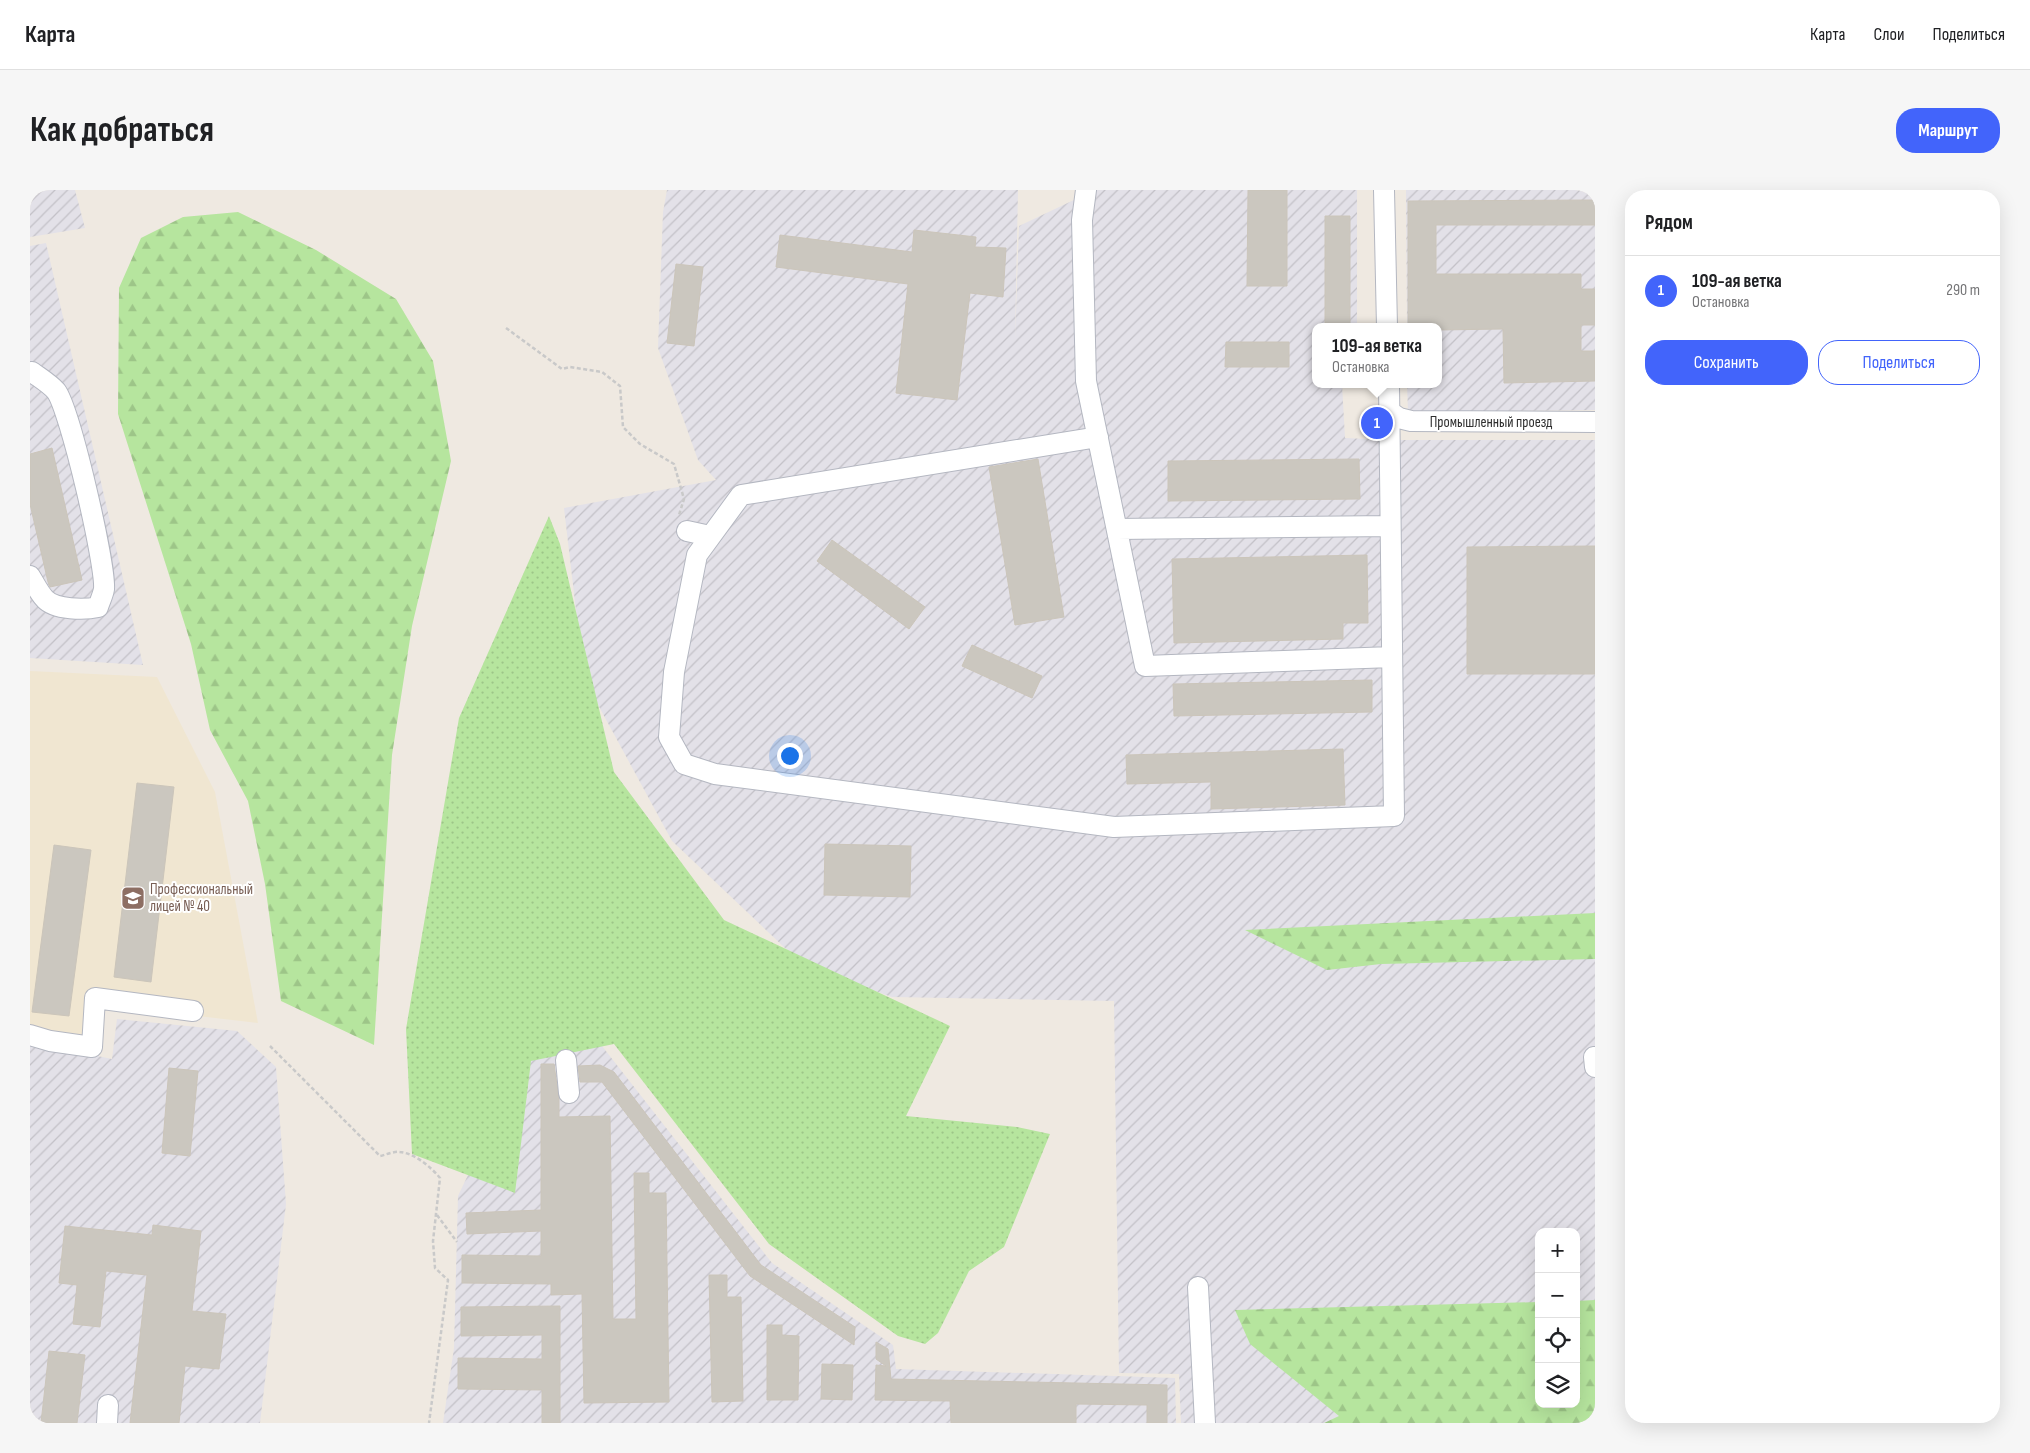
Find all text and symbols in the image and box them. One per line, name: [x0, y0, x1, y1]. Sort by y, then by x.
text: Карта: [25, 20, 75, 49]
text: Карта: [1810, 24, 1846, 45]
text: Слои: [1874, 24, 1905, 45]
text: Поделиться: [1933, 24, 2005, 45]
button: Маршрут: [1896, 108, 2000, 153]
text: Как добраться: [30, 109, 214, 152]
text: Рядом: [1645, 210, 1693, 235]
text: 109-ая ветка: [1692, 270, 1782, 293]
text: 1: [1658, 281, 1664, 300]
text: 290 m: [1946, 281, 1980, 300]
text: Остановка: [1692, 293, 1749, 312]
popup: [1312, 323, 1442, 388]
text: 109-ая ветка: [1332, 335, 1422, 358]
button: Сохранить: [1645, 340, 1808, 385]
button: Поделиться: [1818, 340, 1980, 385]
text: Остановка: [1332, 358, 1390, 377]
pin: 1: [1361, 404, 1393, 442]
street label: Промышленный проезд: [1430, 413, 1553, 432]
your location: [777, 743, 803, 769]
place label: Профессиональный лицей № 40: [150, 880, 253, 916]
school or university icon: Профессиональный лицей № 40: [120, 885, 146, 911]
map controls: [1535, 1228, 1580, 1408]
button: +: [1535, 1228, 1580, 1273]
button: −: [1535, 1273, 1580, 1318]
button: locate: [1535, 1318, 1580, 1363]
button: layers: [1535, 1363, 1580, 1408]

